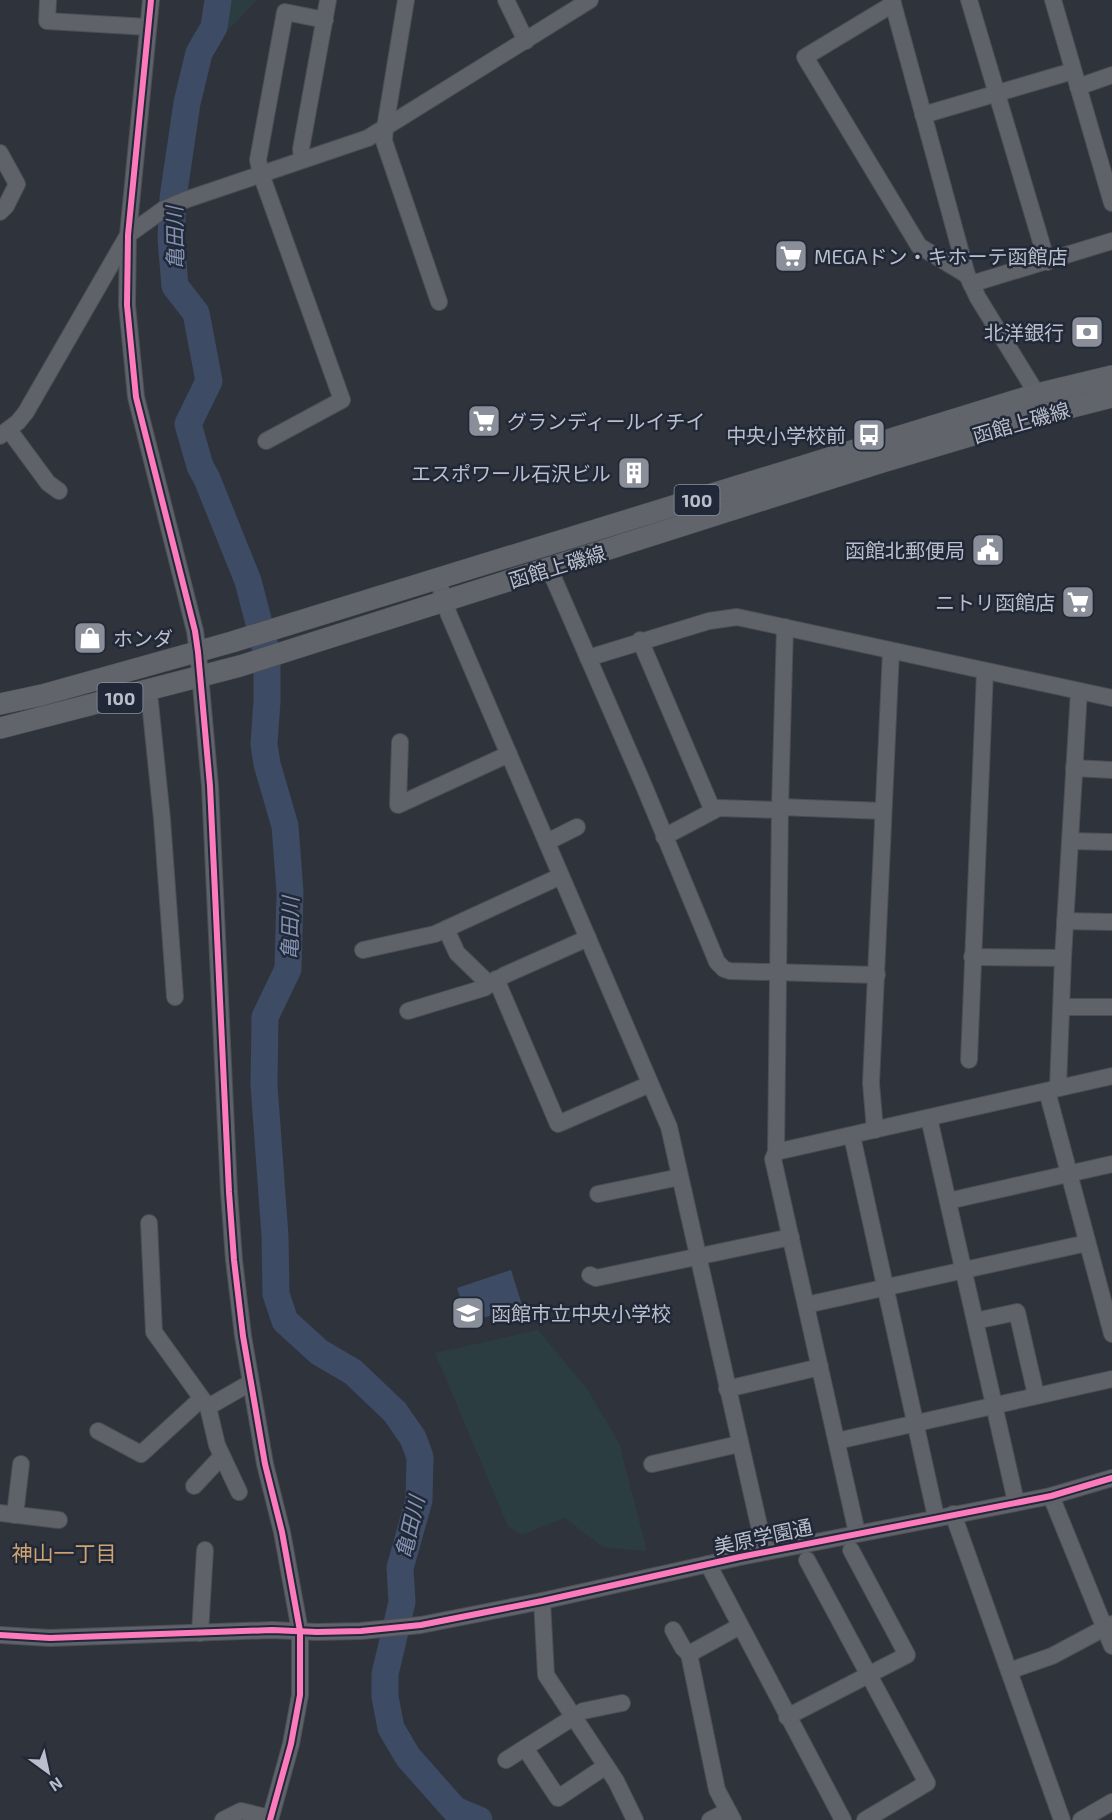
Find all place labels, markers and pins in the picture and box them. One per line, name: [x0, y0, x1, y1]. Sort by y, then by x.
supermarket icon: MEGAドン・キホーテ函館店: [773, 238, 809, 274]
place label: MEGAドン・キホーテ函館店: [814, 244, 1068, 268]
bank icon: 北洋銀行: [1069, 314, 1105, 350]
place label: 北洋銀行: [984, 320, 1064, 344]
supermarket icon: グランディールイチイ: [466, 403, 502, 439]
place label: グランディールイチイ: [507, 409, 706, 433]
bus stop icon: 中央小学校前: [851, 417, 887, 453]
place label: 中央小学校前: [726, 423, 846, 447]
building icon: エスポワール石沢ビル: [616, 455, 652, 491]
place label: エスポワール石沢ビル: [411, 461, 611, 485]
public building icon: 函館北郵便局: [970, 532, 1006, 568]
place label: 函館北郵便局: [845, 538, 965, 562]
supermarket icon: ニトリ函館店: [1060, 584, 1096, 620]
place label: ニトリ函館店: [935, 590, 1055, 614]
shop icon: ホンダ: [72, 620, 108, 656]
place label: ホンダ: [113, 626, 173, 650]
school or university icon: 函館市立中央小学校: [450, 1295, 486, 1331]
place label: 函館市立中央小学校: [491, 1301, 671, 1325]

